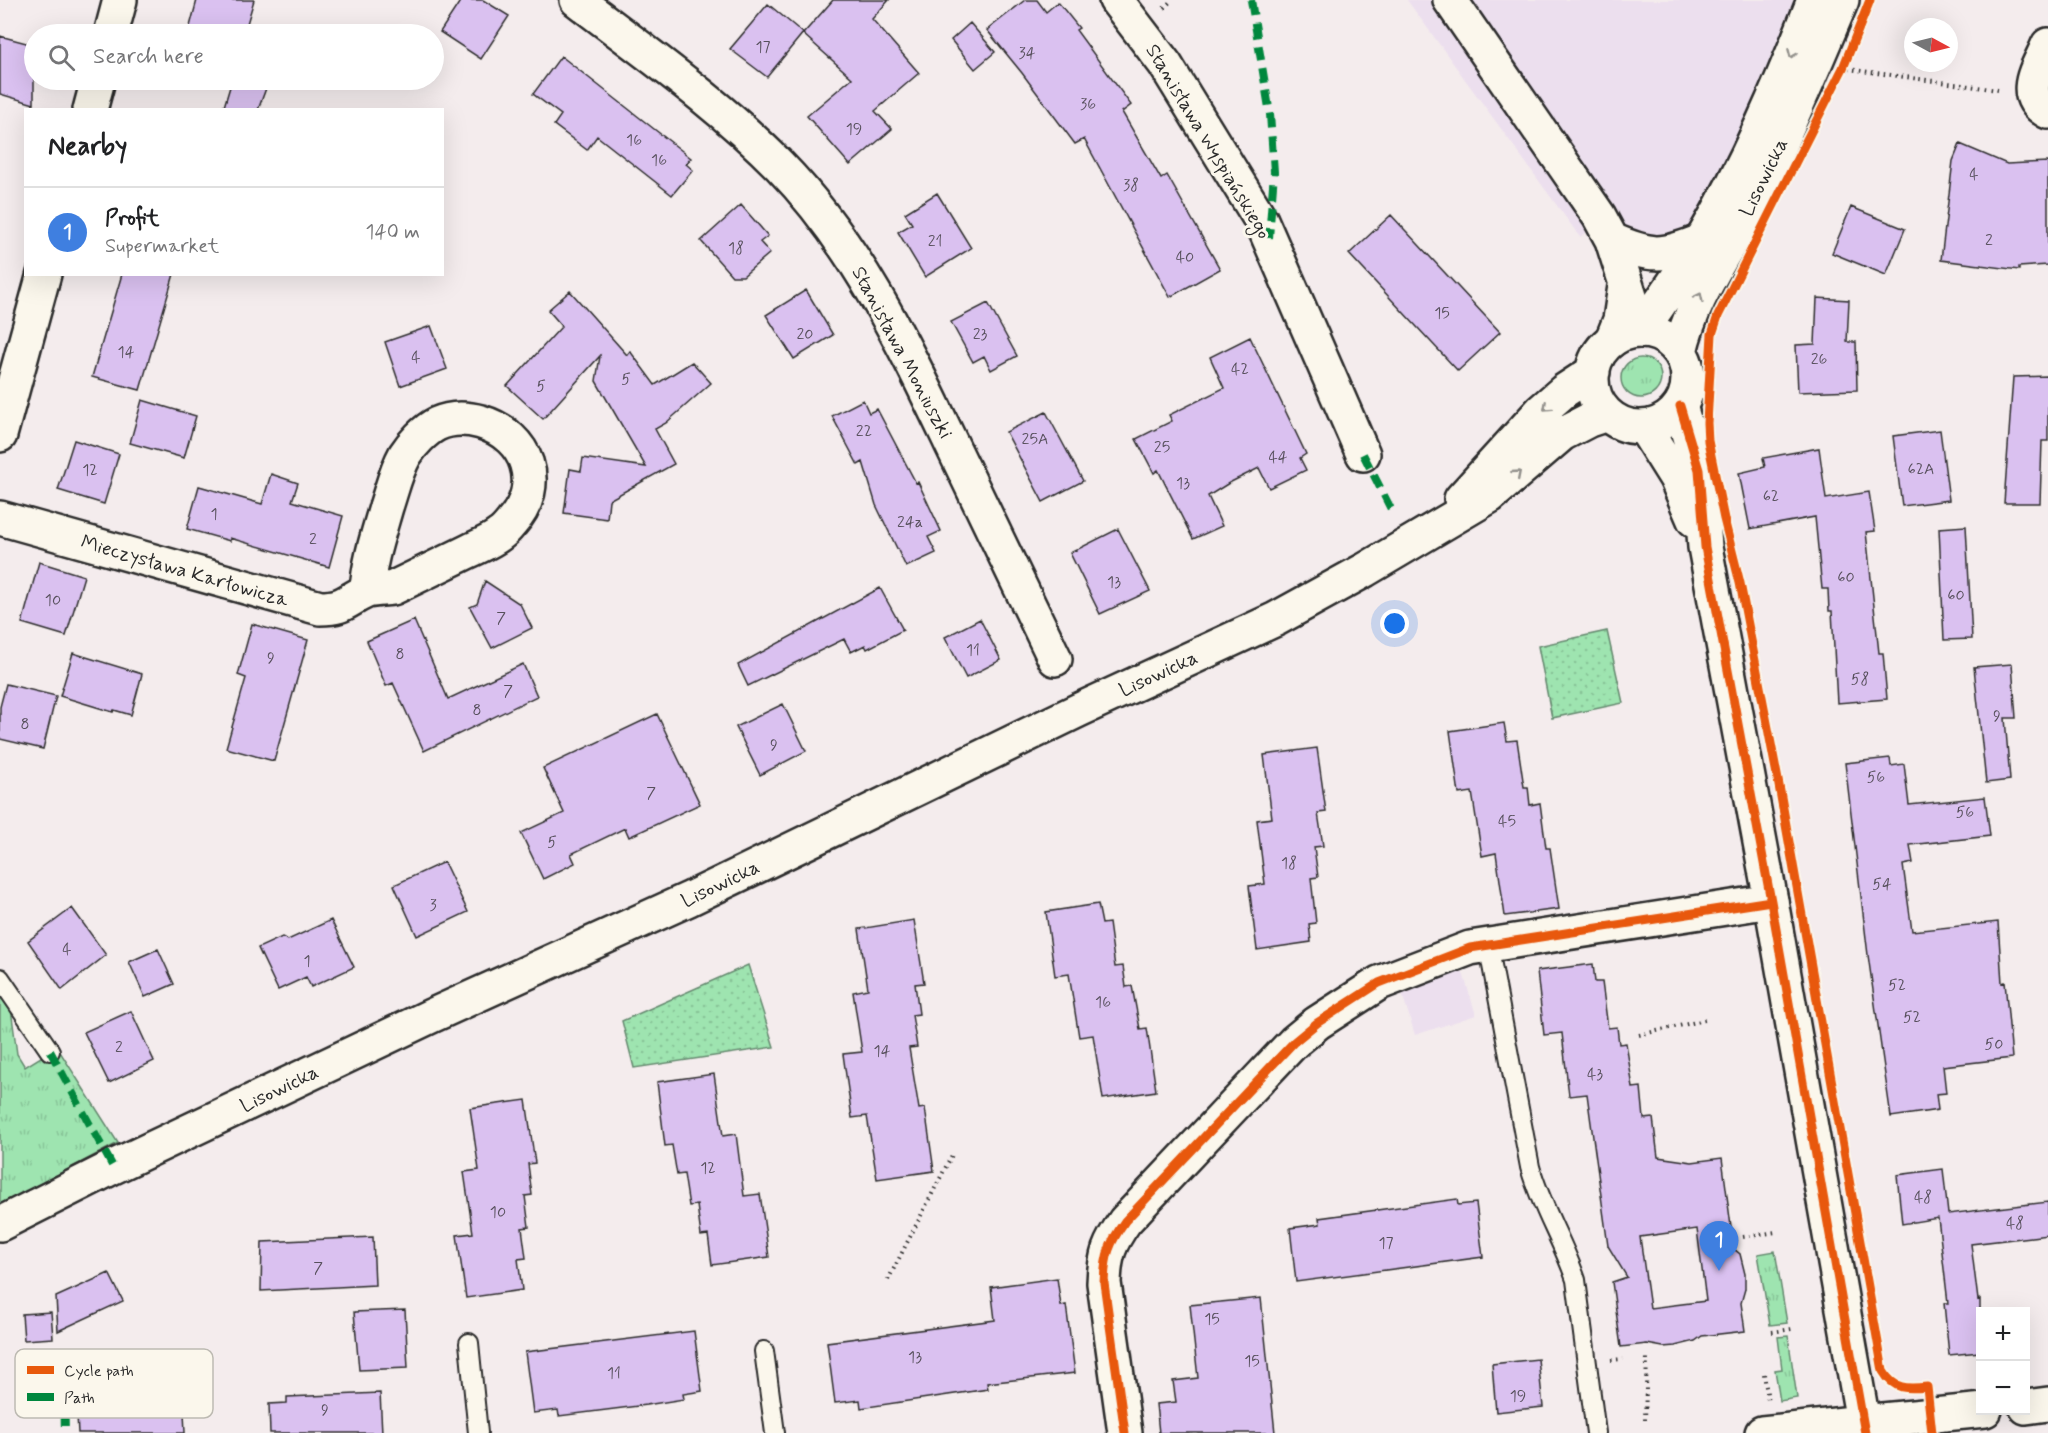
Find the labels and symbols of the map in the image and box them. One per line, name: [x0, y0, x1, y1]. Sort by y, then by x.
north arrow: [1904, 18, 1958, 72]
house number: 17: [755, 37, 771, 58]
street label: Stanisława Wyspiańskiego: [1138, 39, 1277, 245]
house number: 34: [1019, 43, 1036, 64]
one-way arrow: [1787, 48, 1799, 59]
house number: 36: [1080, 94, 1096, 115]
house number: 19: [846, 119, 862, 140]
house number: 16: [626, 130, 642, 151]
street label: Lisowicka: [1734, 134, 1795, 221]
house number: 16: [651, 150, 667, 171]
house number: 4: [1969, 164, 1979, 185]
house number: 38: [1123, 175, 1139, 196]
house number: 2: [1985, 230, 1993, 251]
house number: 21: [928, 231, 942, 252]
house number: 18: [728, 238, 744, 259]
house number: 40: [1176, 247, 1194, 268]
street label: Stanisława Moniuszki: [845, 262, 959, 444]
one-way arrow: [1692, 292, 1704, 303]
house number: 15: [1434, 303, 1450, 324]
house number: 20: [797, 324, 814, 345]
house number: 23: [973, 324, 988, 345]
house number: 14: [118, 342, 135, 363]
house number: 4: [411, 347, 421, 368]
house number: 26: [1811, 349, 1827, 370]
house number: 42: [1231, 359, 1249, 380]
house number: 5: [621, 369, 631, 390]
house number: 5: [536, 376, 546, 397]
one-way arrow: [1543, 400, 1553, 411]
house number: 22: [856, 421, 872, 442]
house number: 25A: [1022, 429, 1048, 450]
house number: 25: [1154, 437, 1170, 458]
house number: 44: [1268, 447, 1288, 468]
house number: 62A: [1907, 459, 1935, 480]
house number: 12: [82, 460, 98, 481]
one-way arrow: [1510, 470, 1521, 481]
house number: 13: [1176, 473, 1190, 494]
house number: 62: [1763, 486, 1779, 507]
house number: 1: [210, 504, 218, 525]
house number: 24a: [897, 512, 923, 533]
street label: Mieczysława Karłowicza: [78, 529, 293, 614]
house number: 2: [309, 529, 317, 550]
house number: 60: [1837, 567, 1855, 588]
house number: 13: [1107, 572, 1121, 593]
house number: 60: [1947, 585, 1965, 606]
house number: 10: [45, 590, 61, 611]
house number: 7: [496, 608, 506, 629]
your location: [1380, 609, 1409, 638]
house number: 11: [966, 640, 980, 661]
house number: 8: [395, 644, 405, 665]
street label: Lisowicka: [1115, 644, 1202, 704]
house number: 9: [267, 648, 275, 669]
house number: 58: [1851, 669, 1869, 690]
house number: 7: [503, 681, 513, 702]
house number: 8: [472, 700, 482, 721]
house number: 9: [1993, 706, 2001, 727]
house number: 8: [20, 714, 30, 735]
house number: 9: [770, 735, 778, 756]
house number: 56: [1867, 767, 1885, 788]
house number: 7: [646, 783, 656, 804]
house number: 56: [1956, 802, 1974, 823]
house number: 45: [1498, 811, 1516, 832]
house number: 5: [547, 832, 557, 853]
house number: 18: [1281, 853, 1297, 874]
street label: Lisowicka: [677, 854, 764, 915]
house number: 54: [1872, 874, 1892, 895]
house number: 3: [429, 895, 437, 916]
house number: 4: [62, 939, 72, 960]
house number: 1: [303, 951, 311, 972]
house number: 52: [1888, 975, 1906, 996]
house number: 16: [1095, 992, 1111, 1013]
house number: 52: [1903, 1007, 1921, 1028]
house number: 50: [1985, 1034, 2003, 1055]
house number: 2: [115, 1037, 123, 1058]
house number: 14: [874, 1041, 891, 1062]
street label: Lisowicka: [236, 1059, 323, 1120]
house number: 43: [1587, 1064, 1603, 1085]
house number: 12: [700, 1158, 716, 1179]
house number: 48: [1914, 1187, 1932, 1208]
house number: 10: [490, 1202, 506, 1223]
house number: 48: [2006, 1213, 2024, 1234]
pin: 1: [1700, 1222, 1738, 1271]
house number: 17: [1378, 1233, 1394, 1254]
house number: 7: [313, 1258, 323, 1279]
house number: 15: [1204, 1309, 1220, 1330]
house number: 13: [908, 1347, 922, 1368]
legend: [15, 1349, 213, 1418]
house number: 15: [1244, 1351, 1260, 1372]
text: Cycle path: [64, 1361, 134, 1382]
house number: 11: [607, 1363, 621, 1384]
house number: 19: [1510, 1386, 1526, 1407]
text: Path: [64, 1388, 95, 1409]
house number: 9: [321, 1400, 329, 1421]

